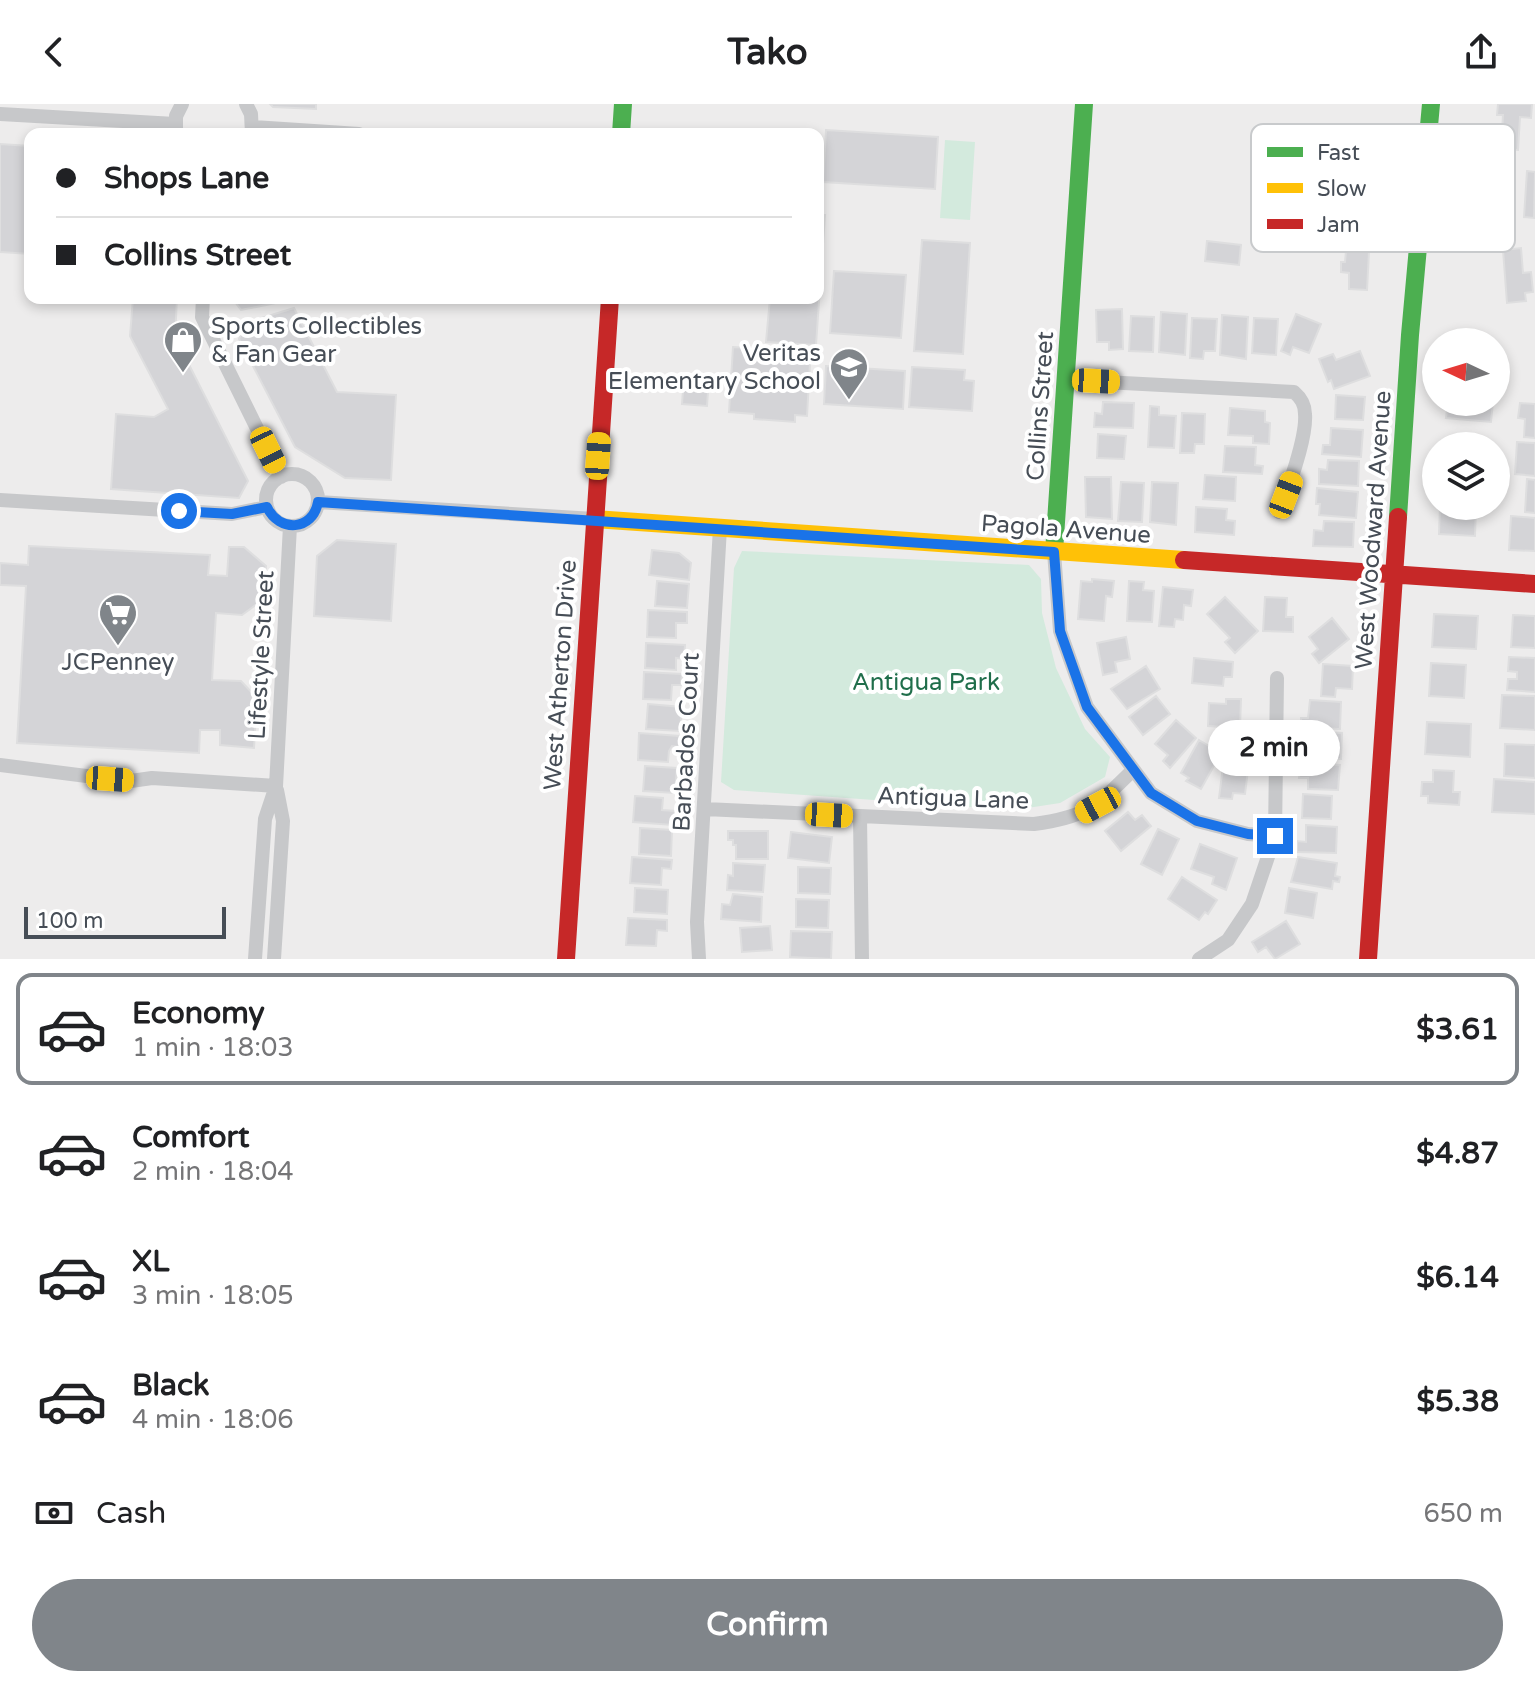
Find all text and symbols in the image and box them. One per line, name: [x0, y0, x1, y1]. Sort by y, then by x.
icon: back: [32, 30, 76, 74]
icon: share: [1459, 30, 1503, 74]
text: Tako: [727, 31, 808, 74]
legend: [1251, 124, 1515, 252]
text: Fast: [1317, 140, 1360, 166]
text: Shops Lane: [104, 160, 269, 197]
text: Slow: [1317, 176, 1367, 202]
text: Jam: [1317, 212, 1360, 238]
text: Collins Street: [104, 237, 291, 274]
place label: Sports Collectibles & Fan Gear: [211, 312, 422, 369]
shop icon: Sports Collectibles & Fan Gear: [162, 319, 204, 374]
north arrow: [1422, 328, 1510, 416]
map controls: [1422, 328, 1510, 520]
street label: Collins Street: [1021, 330, 1060, 482]
place label: Veritas Elementary School: [608, 339, 821, 396]
school or university icon: Veritas Elementary School: [828, 346, 870, 401]
car: [1071, 368, 1121, 394]
street label: West Woodward Avenue: [1349, 390, 1398, 670]
car: [247, 423, 289, 477]
car: [584, 431, 612, 481]
button: layers: [1422, 432, 1510, 520]
car: [1266, 468, 1306, 522]
route start: [161, 493, 197, 529]
street label: Pagola Avenue: [980, 509, 1152, 550]
street label: West Atherton Drive: [538, 559, 583, 791]
street label: Lifestyle Street: [243, 570, 280, 740]
supermarket icon: JCPenney: [97, 592, 139, 647]
place label: JCPenney: [62, 648, 175, 677]
street label: Barbados Court: [667, 652, 706, 832]
park label: Antigua Park: [852, 668, 1000, 697]
callout: 2 min: [1209, 720, 1341, 776]
text: 2 min: [1239, 732, 1309, 763]
car: [85, 765, 135, 793]
street label: Antigua Lane: [876, 781, 1030, 816]
car: [1071, 783, 1125, 827]
car: [804, 802, 854, 828]
route end: [1257, 818, 1293, 854]
scale bar: [24, 903, 226, 939]
text: 100 m: [36, 908, 103, 934]
icon: car: [36, 993, 108, 1065]
text: Economy: [132, 995, 265, 1032]
text: $3.61: [1416, 1011, 1499, 1048]
text: 1 min · 18:03: [132, 1032, 294, 1063]
icon: car: [36, 1117, 108, 1189]
text: Comfort: [132, 1119, 250, 1156]
text: $4.87: [1416, 1135, 1499, 1172]
text: 2 min · 18:04: [132, 1156, 294, 1187]
icon: car: [36, 1241, 108, 1313]
text: XL: [132, 1243, 169, 1280]
text: $6.14: [1416, 1259, 1499, 1296]
text: 3 min · 18:05: [132, 1280, 294, 1311]
icon: car: [36, 1365, 108, 1437]
text: Black: [132, 1367, 209, 1404]
text: $5.38: [1417, 1383, 1499, 1420]
text: 4 min · 18:06: [132, 1404, 294, 1435]
icon: cash: [32, 1491, 76, 1535]
text: Cash: [96, 1495, 166, 1532]
text: 650 m: [1423, 1498, 1503, 1529]
button: Confirm: [32, 1579, 1503, 1671]

